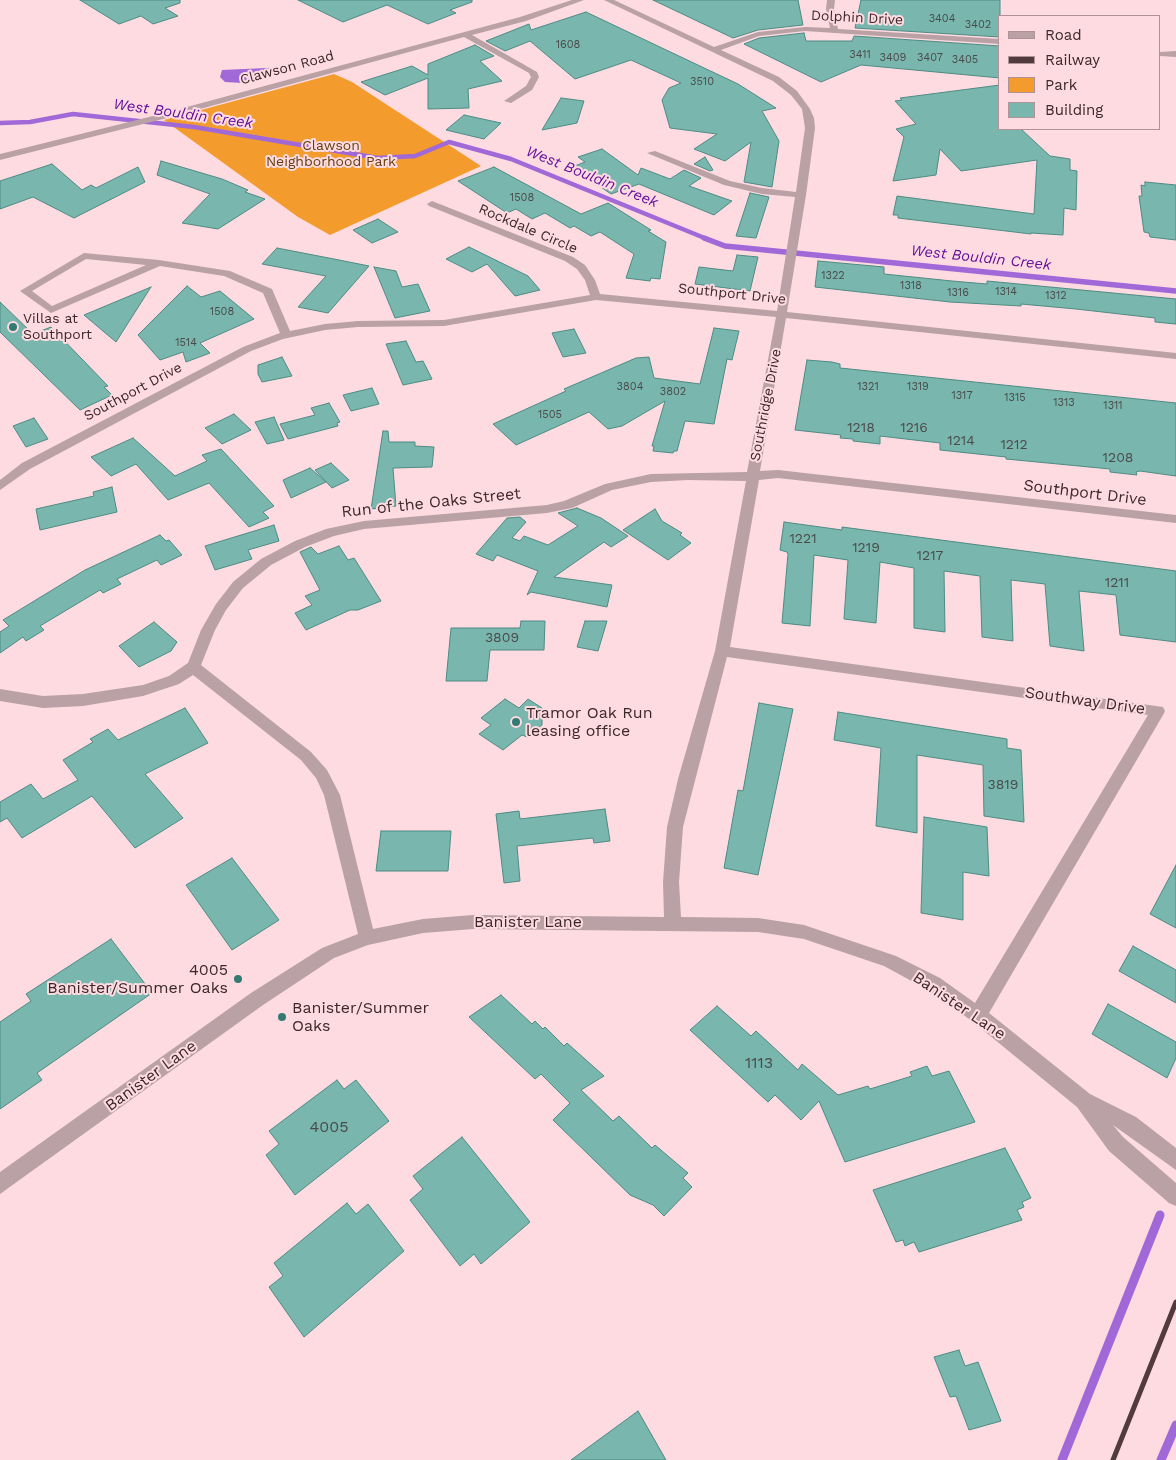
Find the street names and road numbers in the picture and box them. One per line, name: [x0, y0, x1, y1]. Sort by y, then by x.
street label: Dolphin Drive: [811, 7, 903, 29]
street label: Clawson Road: [238, 47, 336, 89]
street label: Rockdale Circle: [476, 201, 580, 257]
street label: Southport Drive: [677, 280, 787, 308]
street label: Southridge Drive: [747, 348, 785, 462]
street label: Southport Drive: [81, 359, 185, 425]
street label: Southport Drive: [1022, 476, 1148, 510]
street label: Run of the Oaks Street: [340, 484, 522, 522]
street label: Southway Drive: [1024, 683, 1146, 719]
street label: Banister Lane: [474, 912, 582, 932]
street label: Banister Lane: [909, 968, 1009, 1044]
street label: Banister Lane: [102, 1037, 200, 1115]

